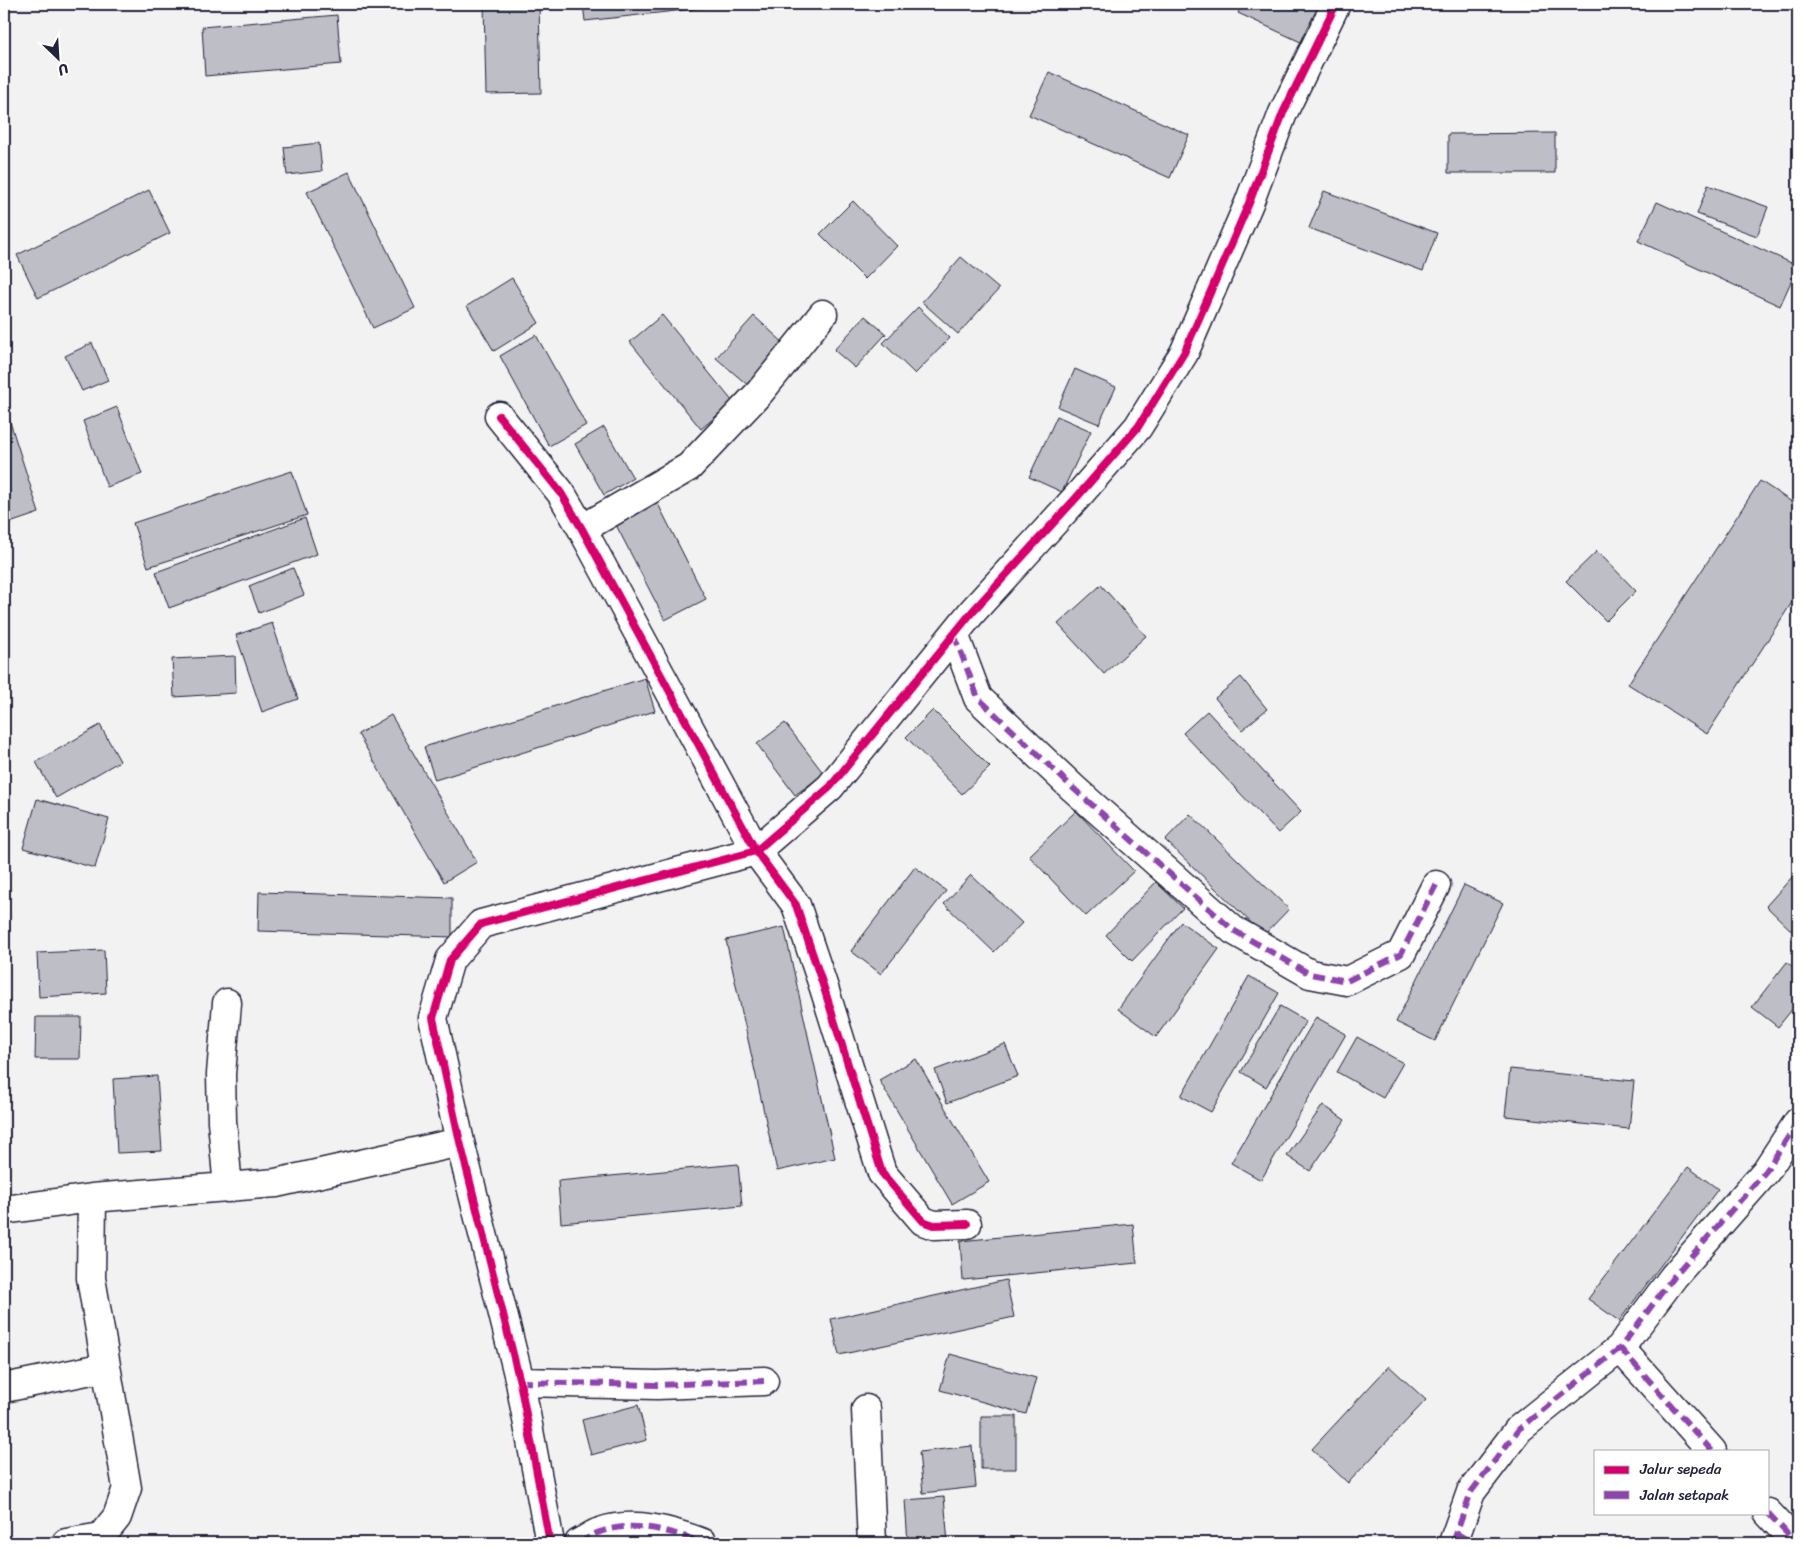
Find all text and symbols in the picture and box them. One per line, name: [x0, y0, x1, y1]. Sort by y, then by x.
north arrow: [32, 32, 82, 82]
text: U: [53, 56, 73, 83]
legend: [1594, 1450, 1770, 1514]
text: Jalur sepeda: [1639, 1456, 1722, 1482]
text: Jalan setapak: [1639, 1482, 1729, 1508]

